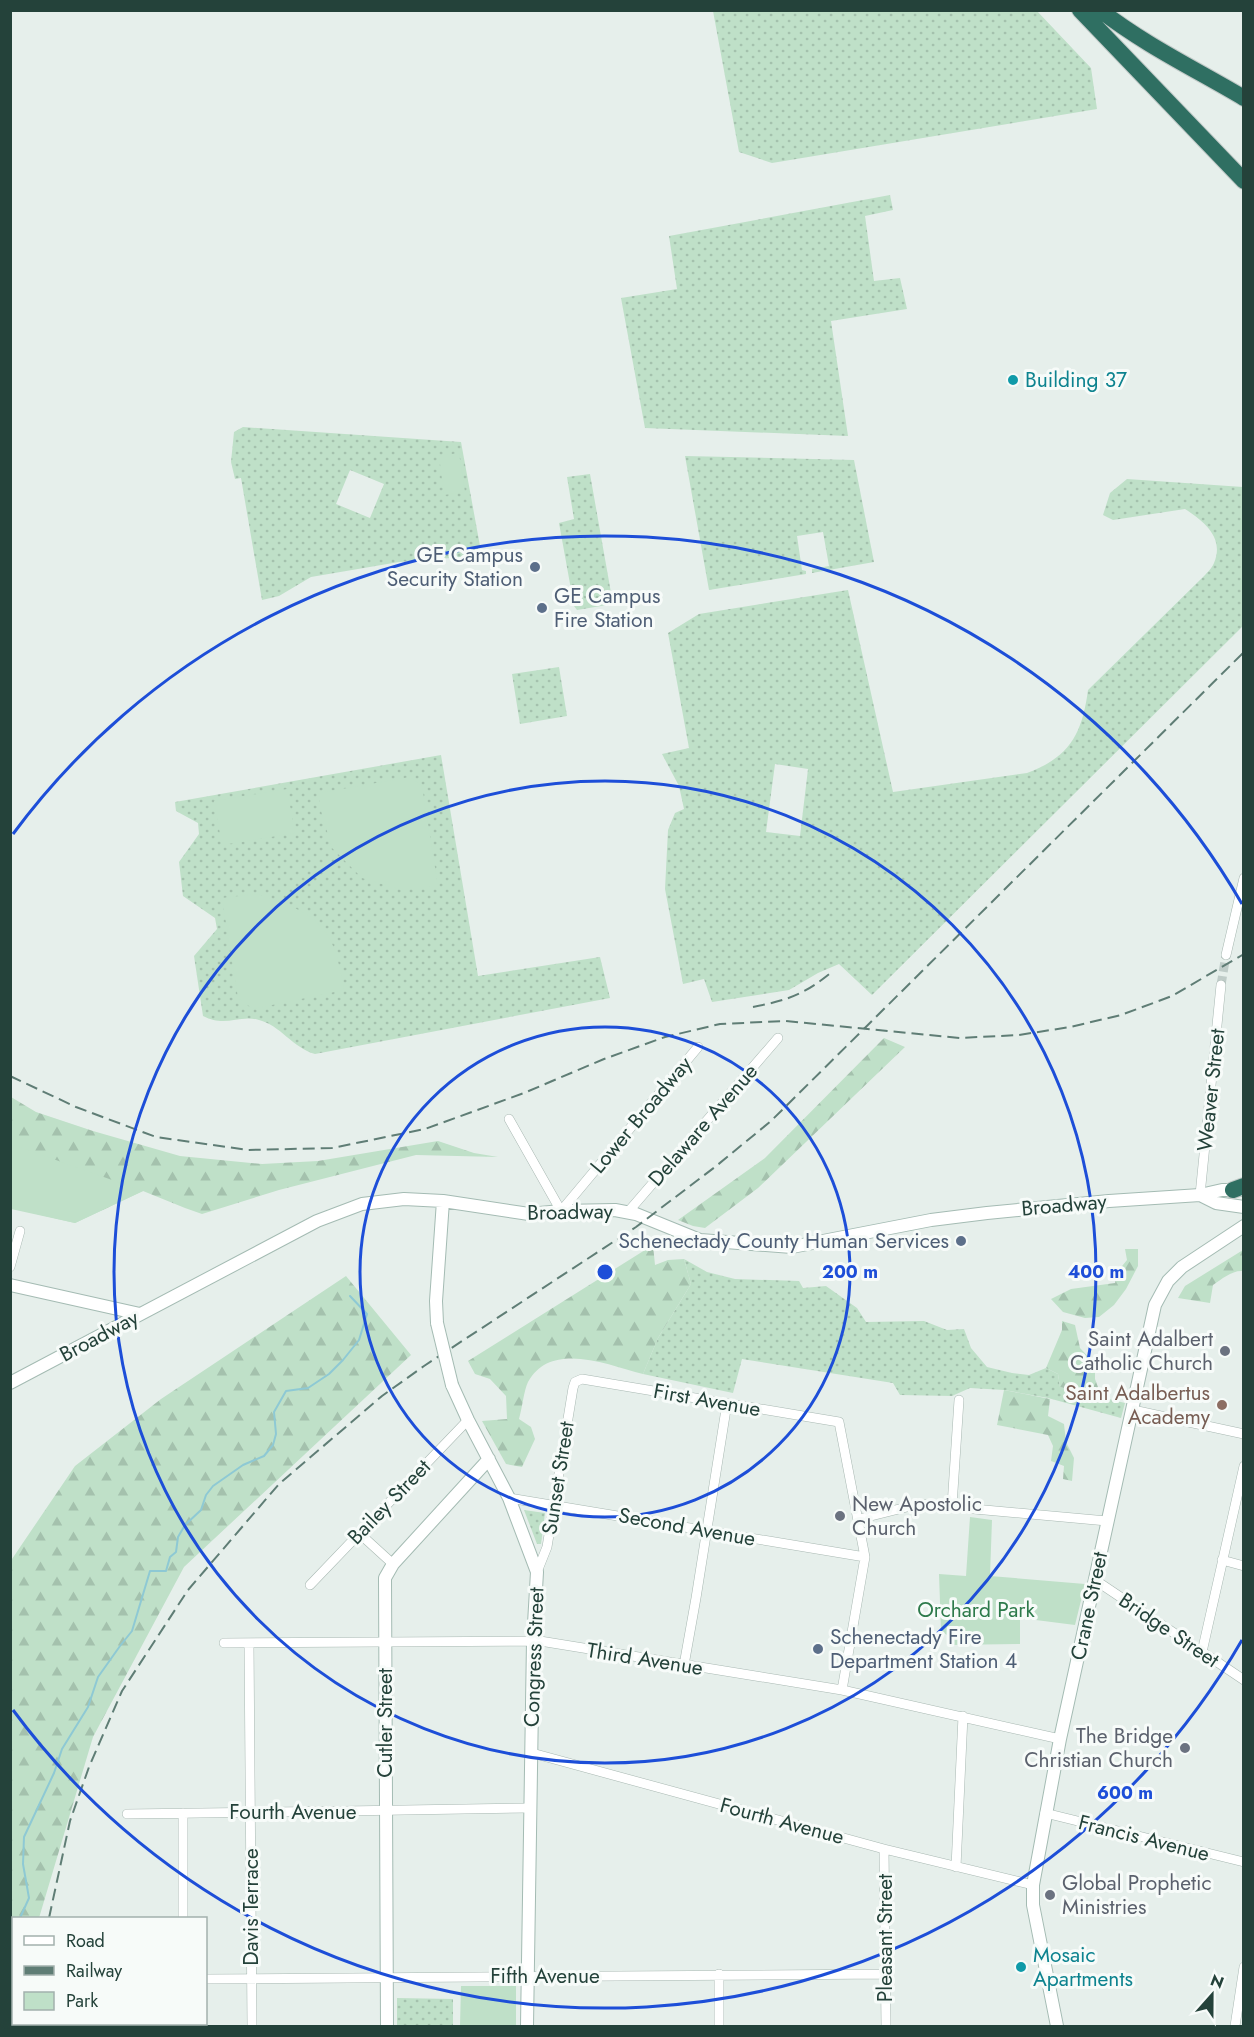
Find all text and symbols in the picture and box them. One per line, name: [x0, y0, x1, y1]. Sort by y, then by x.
place label: Building 37: [1025, 365, 1127, 395]
marker: Building 37: [1006, 373, 1020, 387]
place label: GE Campus Security Station: [387, 540, 523, 594]
marker: GE Campus Security Station: [528, 560, 542, 574]
place label: GE Campus Fire Station: [554, 581, 660, 635]
marker: GE Campus Fire Station: [535, 601, 549, 615]
street label: Weaver Street: [1190, 1027, 1232, 1153]
street label: Lower Broadway: [583, 1049, 699, 1180]
street label: Delaware Avenue: [641, 1057, 765, 1193]
street label: Broadway: [1020, 1186, 1109, 1224]
street label: Broadway: [527, 1196, 614, 1228]
place label: Schenectady County Human Services: [619, 1226, 949, 1256]
marker: Schenectady County Human Services: [954, 1234, 968, 1248]
text: 200 m: [822, 1259, 878, 1285]
text: 400 m: [1068, 1259, 1124, 1285]
centre of rings: [595, 1262, 615, 1282]
street label: Broadway: [54, 1302, 145, 1369]
place label: Saint Adalbert Catholic Church: [1070, 1324, 1213, 1378]
marker: Saint Adalbert Catholic Church: [1218, 1344, 1232, 1358]
street label: First Avenue: [651, 1376, 763, 1424]
place label: Saint Adalbertus Academy: [1065, 1378, 1211, 1432]
marker: Saint Adalbertus Academy: [1215, 1398, 1229, 1412]
street label: Sunset Street: [534, 1419, 582, 1537]
street label: Bailey Street: [341, 1453, 437, 1551]
place label: New Apostolic Church: [852, 1489, 982, 1543]
street label: Second Avenue: [616, 1500, 758, 1554]
marker: New Apostolic Church: [833, 1509, 847, 1523]
street label: Crane Street: [1063, 1549, 1115, 1663]
street label: Bridge Street: [1113, 1585, 1225, 1675]
street label: Congress Street: [517, 1587, 551, 1727]
park label: Orchard Park: [917, 1595, 1036, 1625]
place label: Schenectady Fire Department Station 4: [830, 1622, 1017, 1676]
street label: Third Avenue: [585, 1635, 705, 1683]
marker: Schenectady Fire Department Station 4: [811, 1642, 825, 1656]
street label: Cutler Street: [370, 1668, 400, 1778]
place label: The Bridge Christian Church: [1024, 1721, 1173, 1775]
marker: The Bridge Christian Church: [1178, 1741, 1192, 1755]
text: 600 m: [1097, 1780, 1153, 1806]
street label: Fourth Avenue: [717, 1790, 848, 1852]
street label: Fourth Avenue: [229, 1797, 357, 1827]
street label: Francis Avenue: [1075, 1807, 1213, 1869]
street label: Davis Terrace: [236, 1848, 266, 1966]
place label: Global Prophetic Ministries: [1062, 1868, 1212, 1922]
street label: Pleasant Street: [870, 1874, 900, 2002]
marker: Global Prophetic Ministries: [1043, 1888, 1057, 1902]
legend: [12, 1917, 207, 2025]
text: Road: [66, 1928, 105, 1954]
place label: Mosaic Apartments: [1033, 1940, 1133, 1994]
text: Railway: [66, 1958, 122, 1984]
marker: Mosaic Apartments: [1014, 1960, 1028, 1974]
street label: Fifth Avenue: [490, 1961, 600, 1991]
north arrow: [1182, 1965, 1242, 2025]
text: N: [1207, 1968, 1227, 1994]
text: Park: [66, 1988, 98, 2014]

